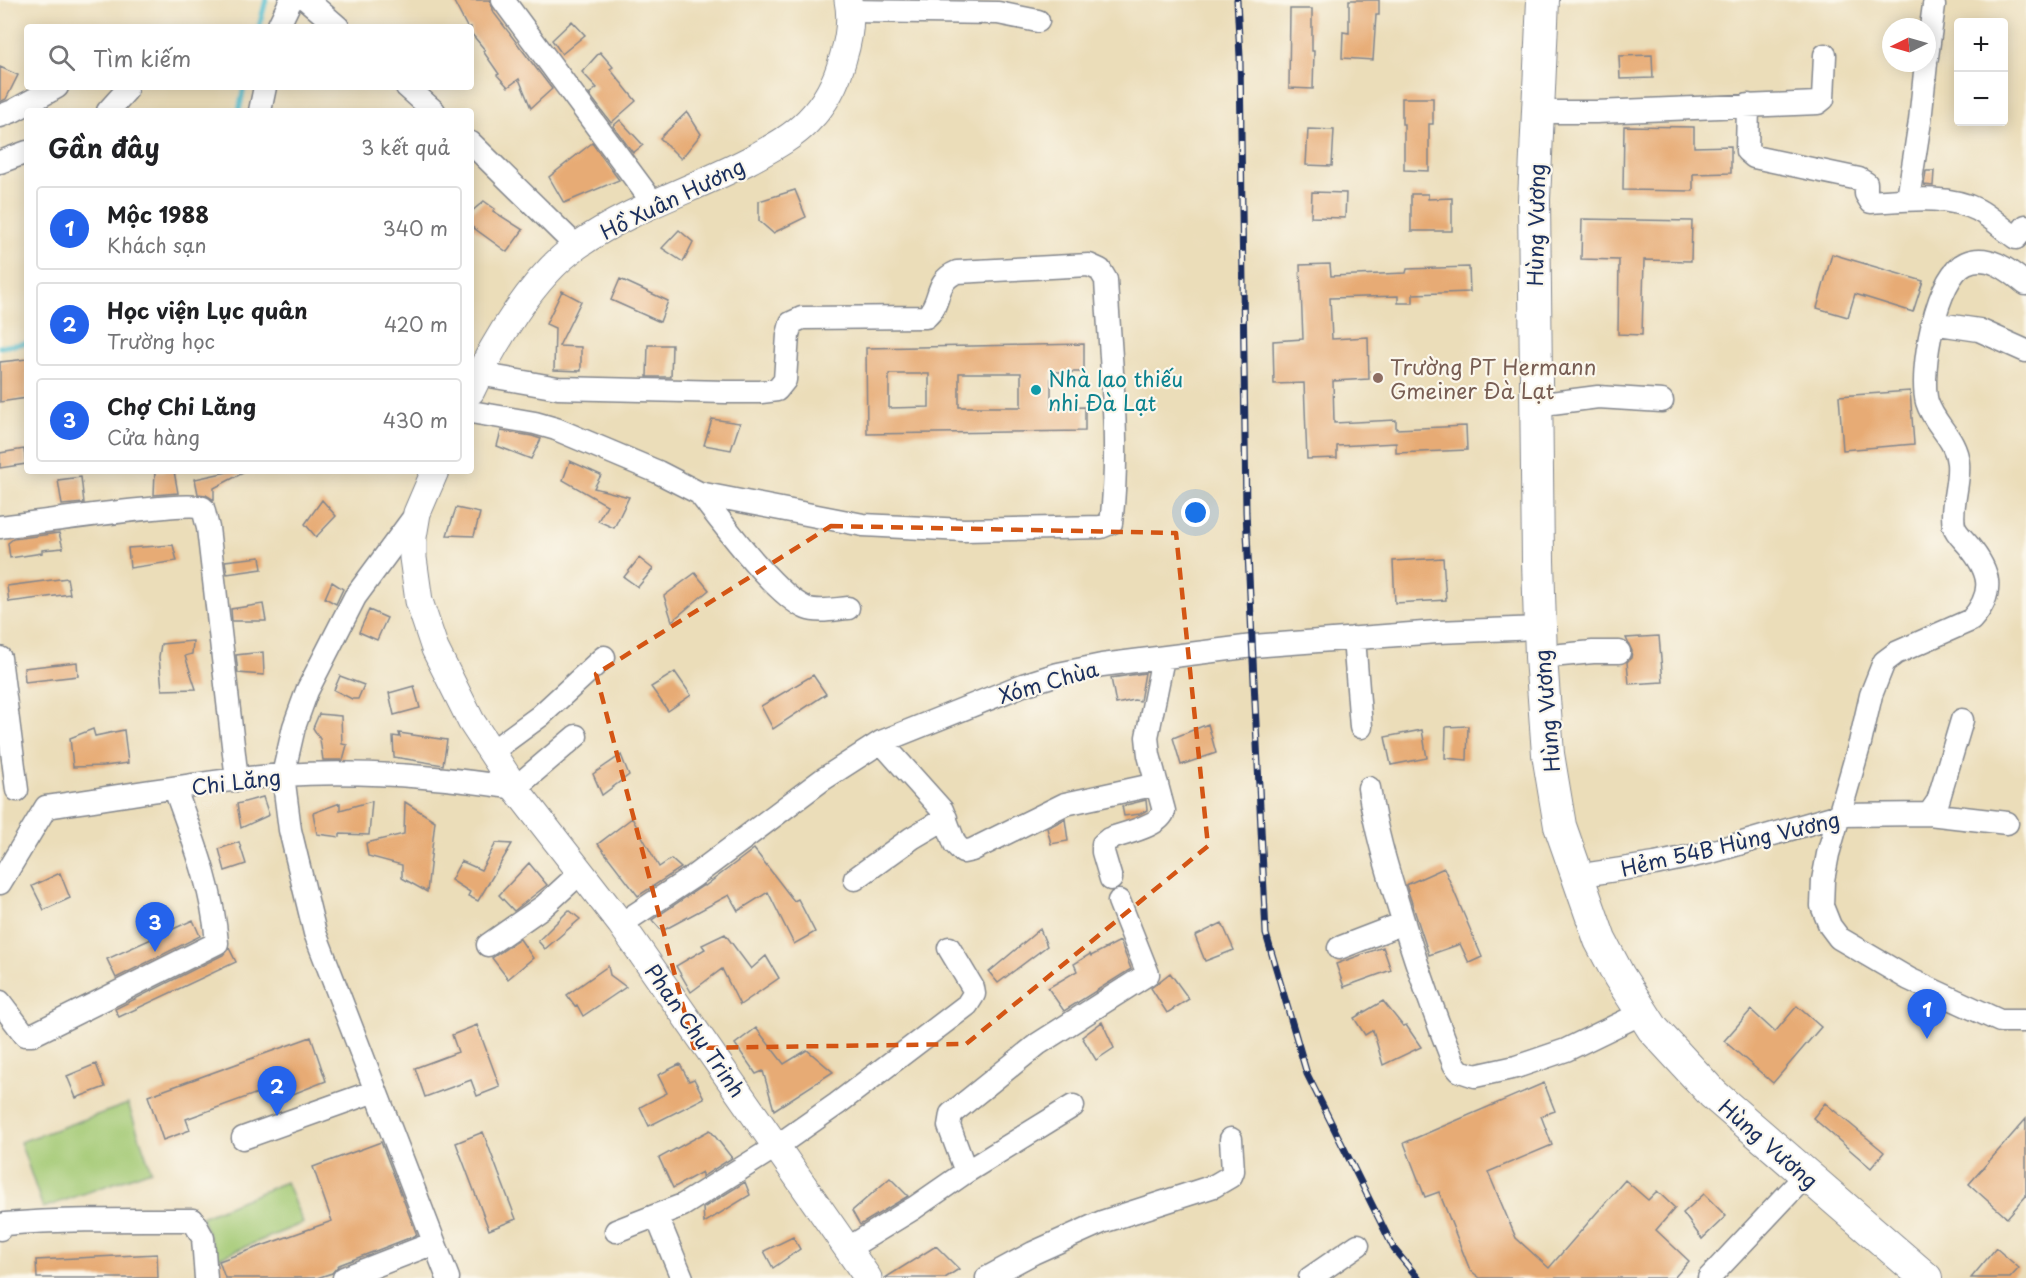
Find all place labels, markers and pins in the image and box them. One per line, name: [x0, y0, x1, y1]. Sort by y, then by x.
place label: Trường PT Hermann Gmeiner Đà Lạt: [1390, 350, 1596, 406]
place label: Nhà lao thiếu nhi Đà Lạt: [1048, 362, 1183, 418]
marker: Trường PT Hermann Gmeiner Đà Lạt: [1371, 371, 1385, 385]
marker: Nhà lao thiếu nhi Đà Lạt: [1029, 383, 1043, 397]
pin: 3: [136, 902, 174, 952]
pin: 1: [1908, 990, 1946, 1039]
pin: 2: [258, 1066, 296, 1116]

